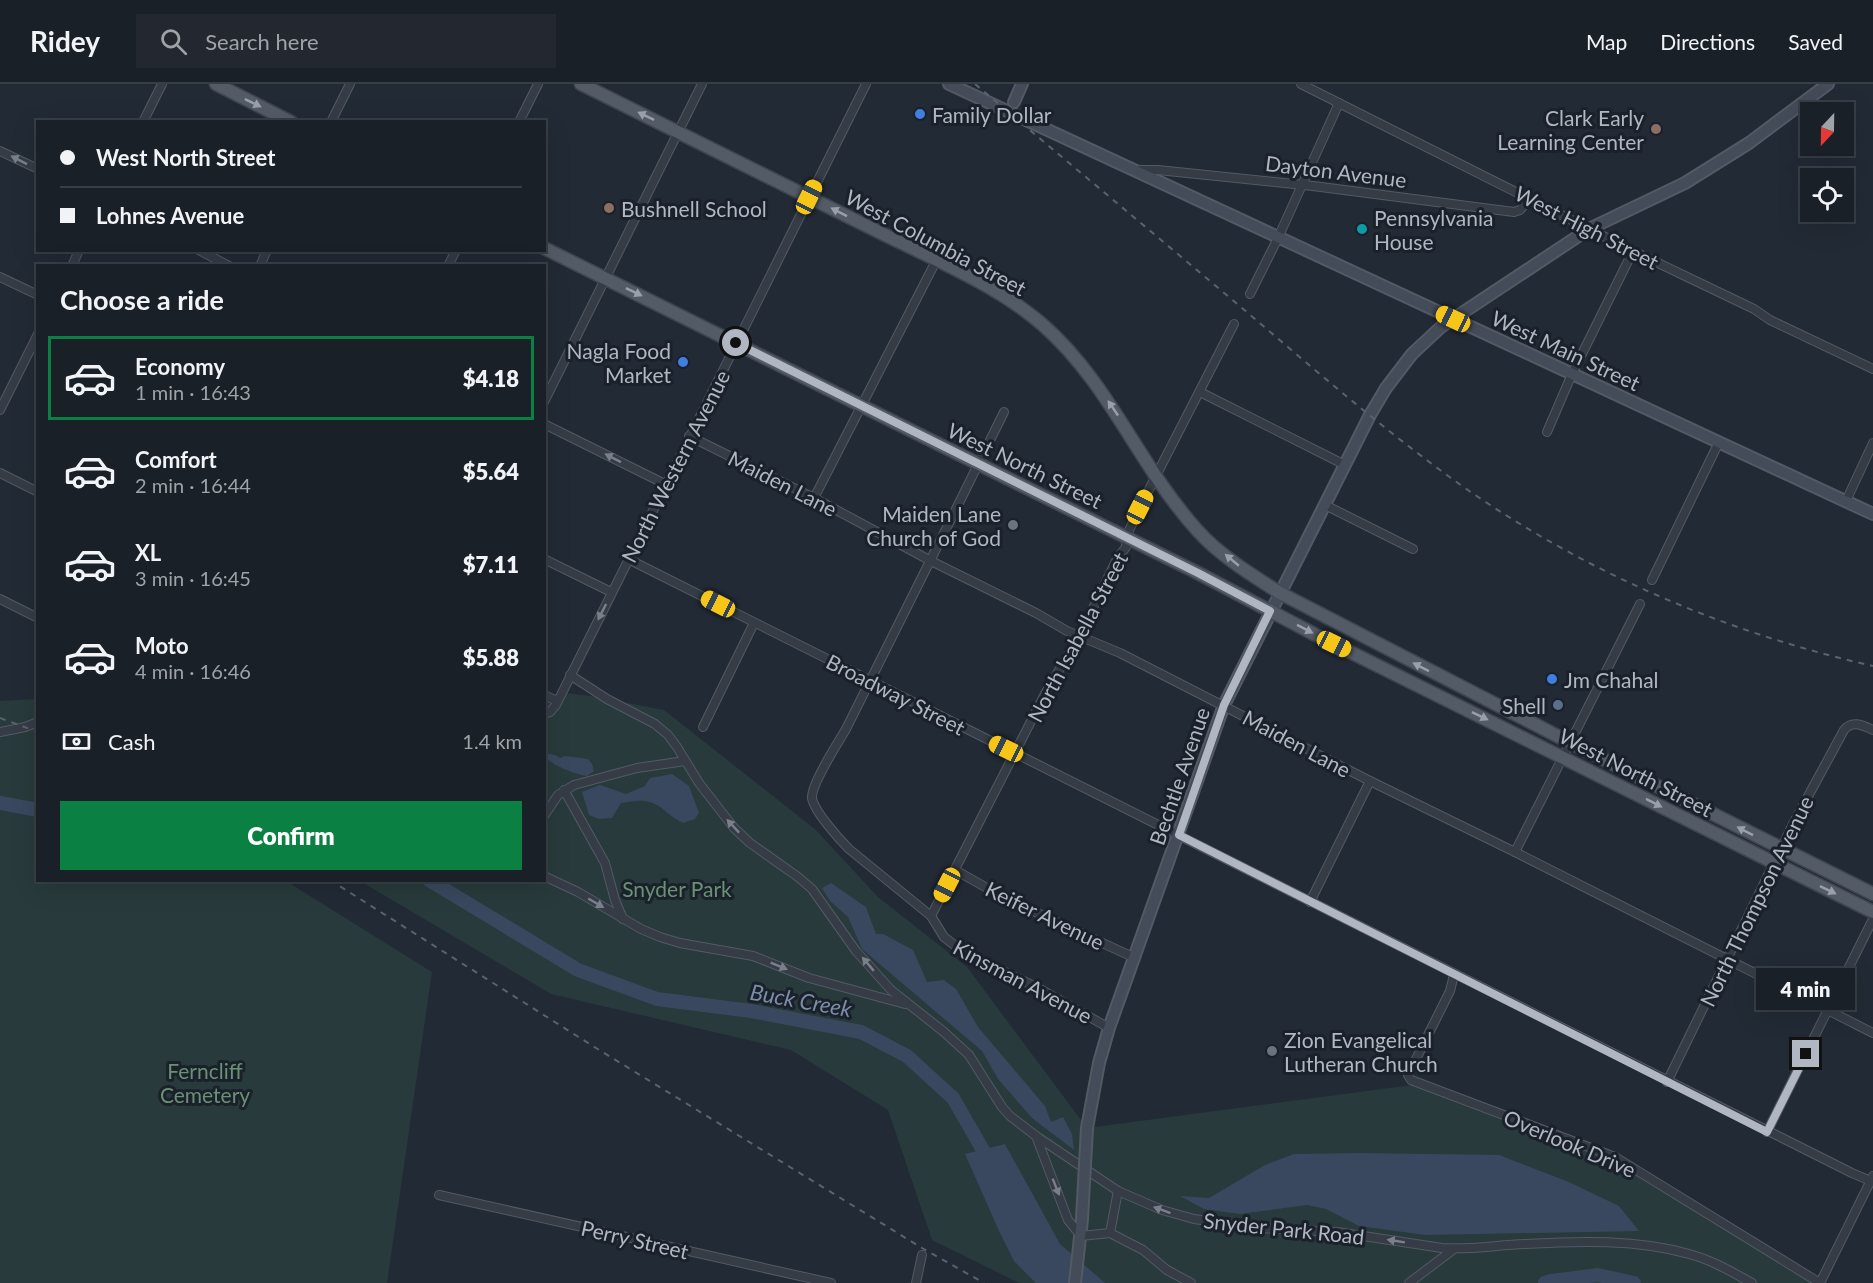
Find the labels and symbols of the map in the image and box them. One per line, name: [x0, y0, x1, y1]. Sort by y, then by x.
one-way arrow: [245, 98, 262, 107]
place label: Family Dollar: [932, 102, 1052, 127]
north arrow: [1800, 102, 1854, 156]
place label: Clark Early Learning Center: [1497, 105, 1644, 154]
marker: Family Dollar: [913, 107, 927, 121]
one-way arrow: [637, 111, 654, 121]
marker: Clark Early Learning Center: [1649, 122, 1663, 136]
street label: Dayton Avenue: [1264, 150, 1408, 192]
one-way arrow: [10, 155, 27, 165]
car: [793, 177, 825, 217]
street label: West High Street: [1511, 180, 1663, 274]
street label: West Columbia Street: [841, 184, 1031, 300]
place label: Bushnell School: [621, 196, 767, 221]
marker: Bushnell School: [602, 201, 616, 215]
place label: Pennsylvania House: [1374, 205, 1494, 254]
one-way arrow: [831, 208, 848, 217]
marker: Pennsylvania House: [1355, 222, 1369, 236]
one-way arrow: [626, 288, 643, 297]
car: [1433, 303, 1473, 335]
street label: West Main Street: [1488, 305, 1645, 395]
route start: [722, 329, 749, 356]
place label: Nagla Food Market: [567, 338, 671, 387]
marker: Nagla Food Market: [676, 355, 690, 369]
street label: North Western Avenue: [616, 366, 734, 566]
one-way arrow: [1107, 400, 1119, 416]
street label: West North Street: [944, 417, 1107, 513]
street label: Maiden Lane: [724, 445, 842, 521]
one-way arrow: [604, 453, 621, 463]
car: [1124, 487, 1156, 527]
place label: Maiden Lane Church of God: [866, 501, 1001, 550]
marker: Maiden Lane Church of God: [1006, 518, 1020, 532]
street label: North Isabella Street: [1022, 547, 1133, 726]
one-way arrow: [1225, 554, 1240, 567]
car: [698, 588, 738, 620]
one-way arrow: [597, 603, 606, 620]
one-way arrow: [1296, 624, 1313, 634]
car: [1314, 628, 1354, 660]
street label: Broadway Street: [823, 648, 970, 740]
one-way arrow: [1413, 662, 1430, 672]
place label: Jm Chahal: [1564, 667, 1659, 692]
marker: Jm Chahal: [1545, 672, 1559, 686]
place label: Shell: [1502, 693, 1546, 718]
marker: Shell: [1551, 698, 1565, 712]
street label: Bechtle Avenue: [1144, 704, 1214, 848]
street label: Maiden Lane: [1239, 704, 1355, 782]
one-way arrow: [1471, 711, 1488, 720]
street label: West North Street: [1555, 723, 1717, 822]
car: [986, 733, 1026, 765]
street label: North Thompson Avenue: [1694, 792, 1818, 1010]
one-way arrow: [1645, 799, 1662, 808]
one-way arrow: [727, 819, 740, 834]
one-way arrow: [1737, 826, 1754, 835]
car: [931, 865, 963, 905]
park label: Snyder Park: [622, 876, 732, 901]
street label: Keifer Avenue: [982, 876, 1108, 954]
one-way arrow: [1820, 886, 1837, 895]
one-way arrow: [588, 898, 605, 908]
street label: Kinsman Avenue: [949, 934, 1097, 1028]
one-way arrow: [861, 956, 874, 972]
one-way arrow: [770, 962, 788, 971]
callout: 4 min: [1756, 967, 1856, 1009]
water label: Buck Creek: [748, 978, 854, 1022]
place label: Zion Evangelical Lutheran Church: [1284, 1027, 1438, 1076]
route end: [1792, 1040, 1819, 1067]
marker: Zion Evangelical Lutheran Church: [1265, 1044, 1279, 1058]
park label: Ferncliff Cemetery: [160, 1058, 250, 1107]
street label: Overlook Drive: [1500, 1104, 1640, 1182]
one-way arrow: [1052, 1178, 1061, 1196]
one-way arrow: [1153, 1204, 1171, 1214]
street label: Snyder Park Road: [1202, 1207, 1366, 1249]
street label: Perry Street: [579, 1215, 692, 1264]
one-way arrow: [1387, 1236, 1406, 1245]

